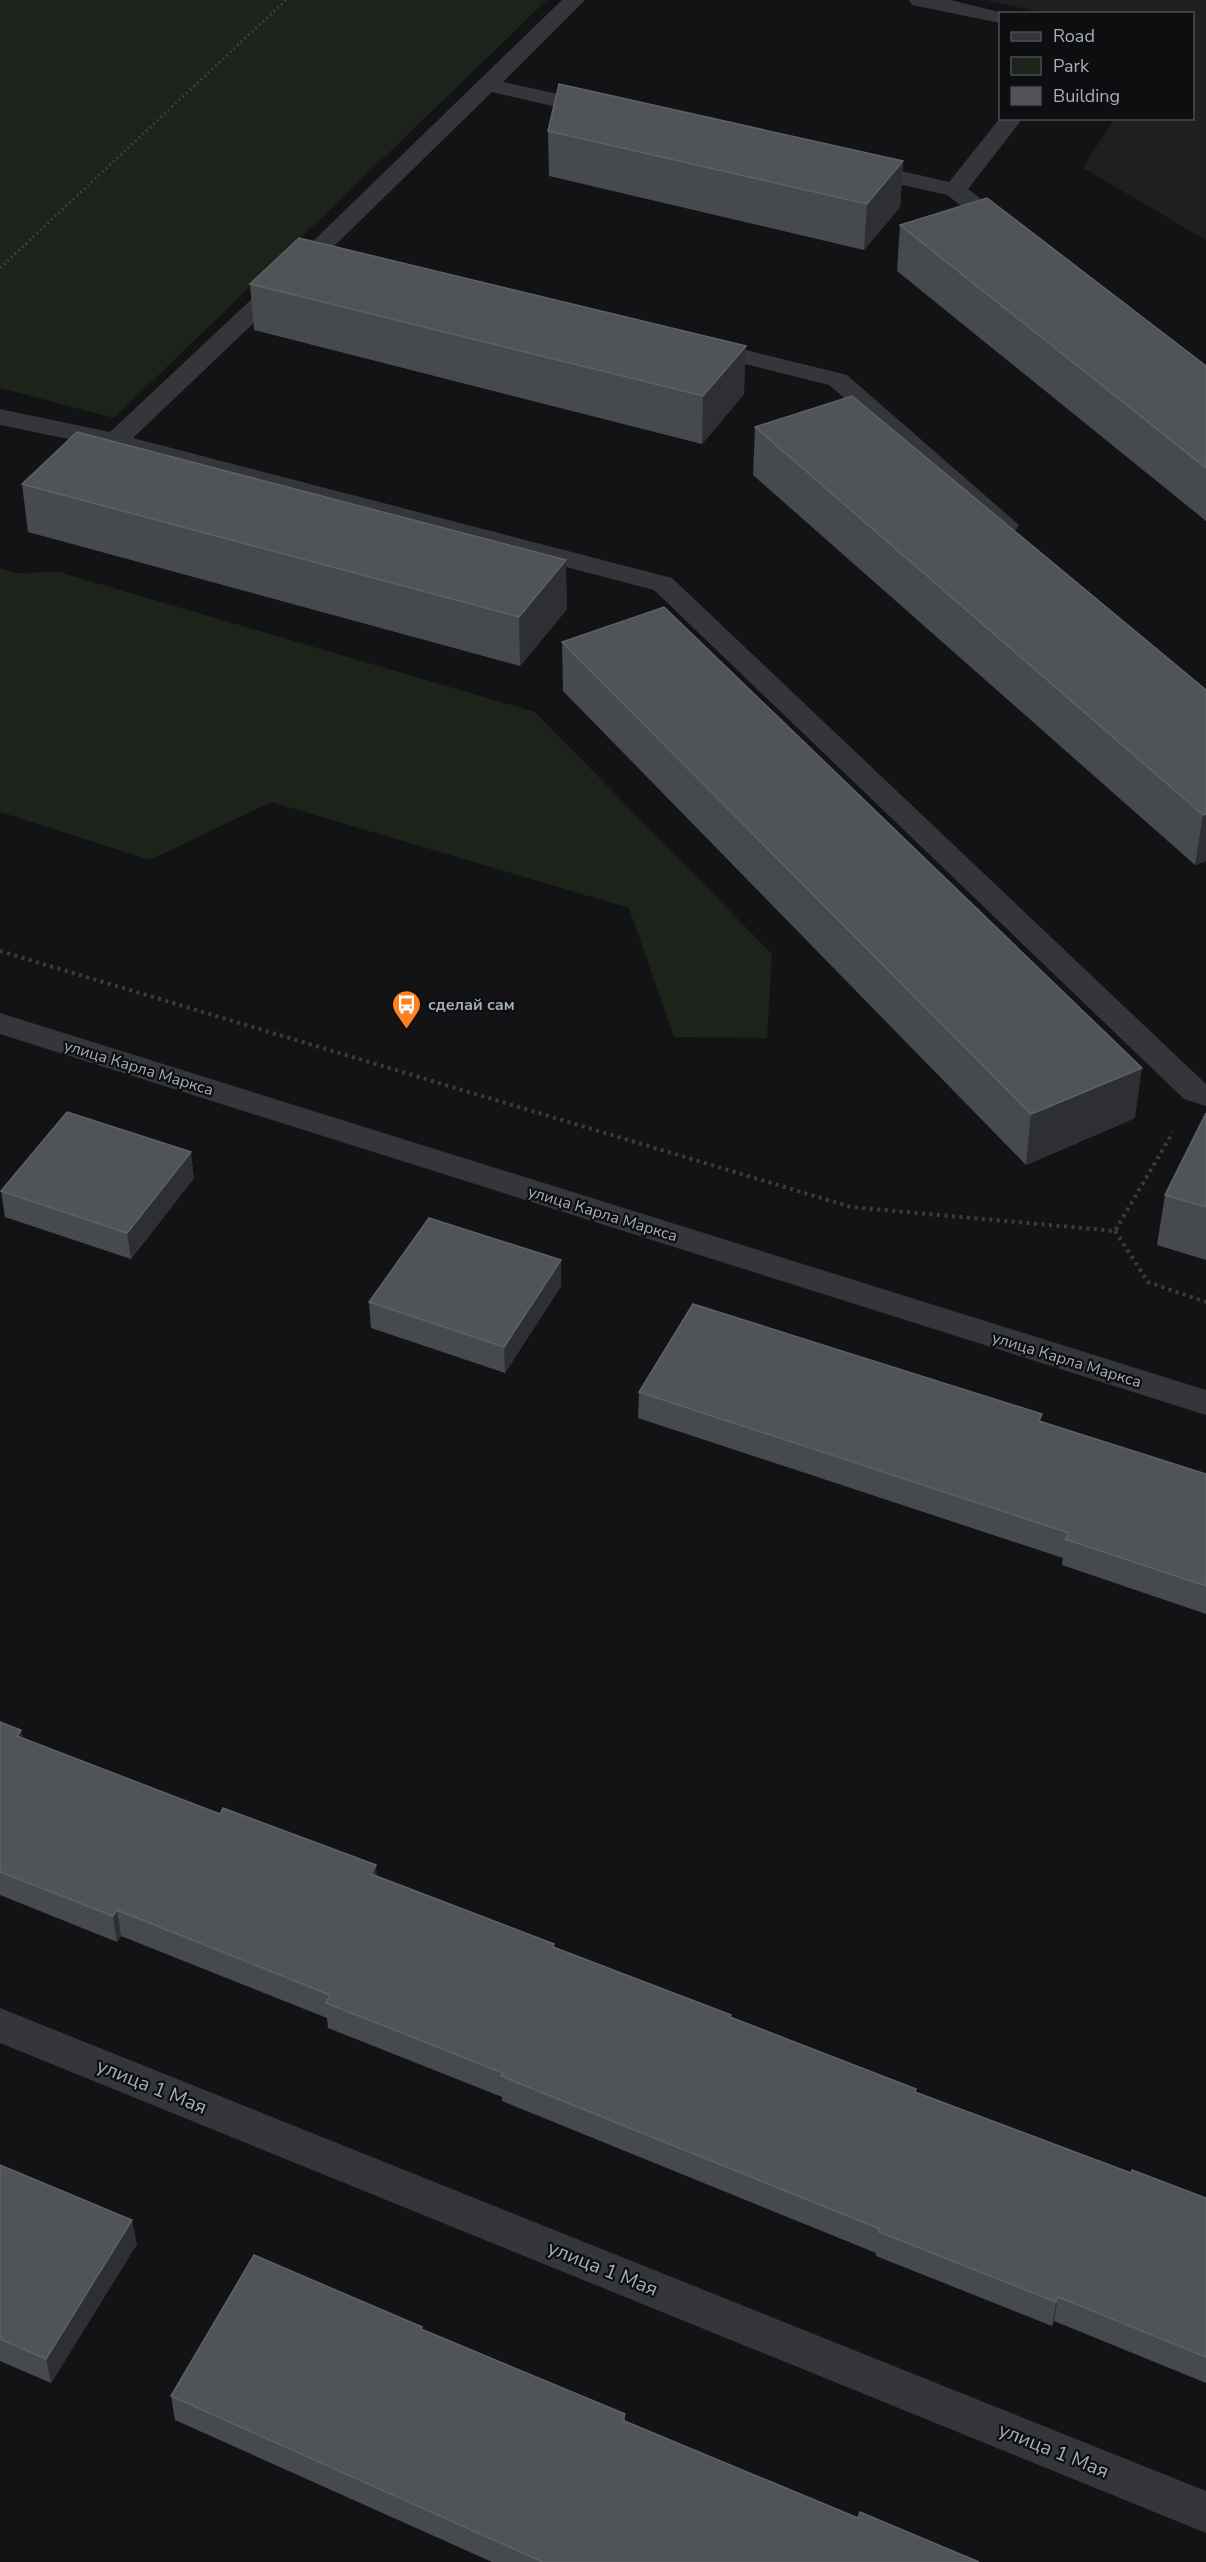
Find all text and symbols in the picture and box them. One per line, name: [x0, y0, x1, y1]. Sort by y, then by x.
legend: [999, 12, 1194, 120]
text: Road: [1053, 24, 1095, 48]
text: Park: [1053, 54, 1090, 78]
text: Building: [1053, 84, 1120, 108]
bus stop icon: сделай сам: [391, 988, 423, 1030]
place label: сделай сам: [428, 994, 515, 1016]
street label: улица Карла Маркса: [61, 1035, 216, 1101]
street label: улица Карла Маркса: [525, 1181, 680, 1247]
street label: улица Карла Маркса: [989, 1327, 1144, 1393]
street label: улица 1 Мая: [93, 2052, 211, 2121]
street label: улица 1 Мая: [544, 2234, 662, 2303]
street label: улица 1 Мая: [995, 2416, 1113, 2485]

